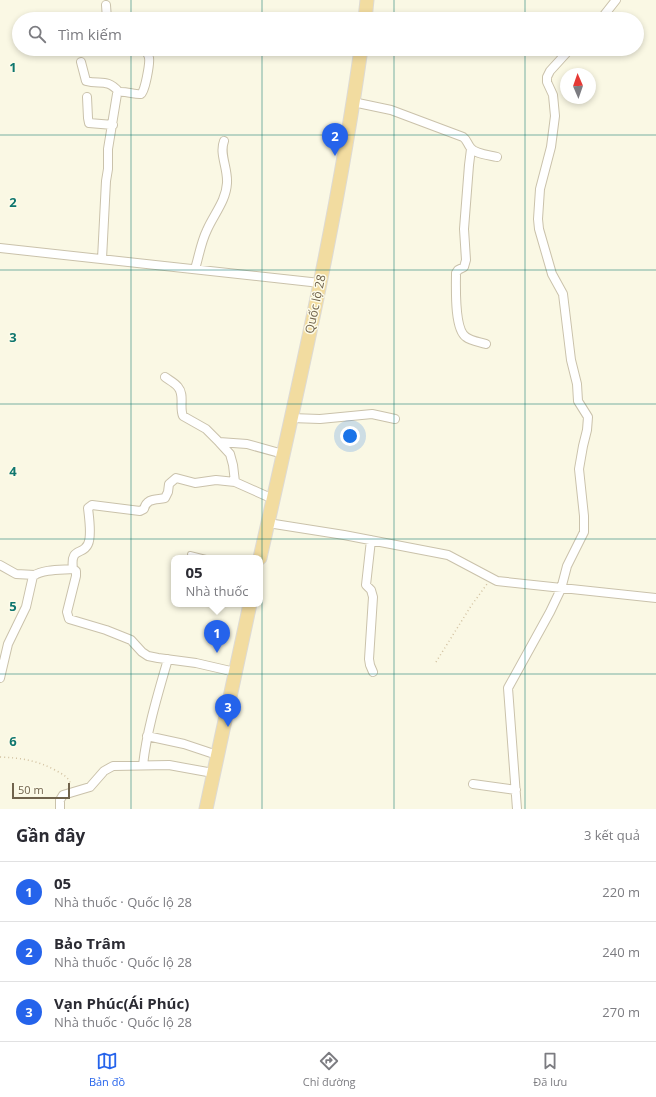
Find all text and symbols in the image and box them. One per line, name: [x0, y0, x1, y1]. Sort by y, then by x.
search box: [12, 12, 644, 56]
icon: search: [26, 23, 48, 45]
text: Tìm kiếm: [58, 24, 122, 44]
text: 1: [9, 58, 17, 76]
north arrow: [560, 68, 596, 104]
pin: 2: [322, 123, 348, 156]
text: 2: [9, 193, 17, 211]
street label: Quốc lộ 28: [300, 273, 330, 335]
text: 3: [9, 328, 17, 346]
your location: [340, 426, 360, 446]
text: 4: [9, 462, 17, 480]
popup: [171, 555, 263, 607]
text: 05: [186, 562, 203, 582]
text: Nhà thuốc: [186, 582, 249, 600]
text: 5: [9, 597, 17, 615]
pin: 1: [204, 620, 230, 653]
pin: 3: [215, 694, 241, 727]
text: 6: [9, 732, 17, 750]
scale bar: [12, 781, 70, 800]
text: 50 m: [18, 782, 44, 797]
text: Gần đây: [16, 824, 85, 847]
text: 3 kết quả: [584, 826, 640, 844]
text: 05: [54, 873, 71, 893]
text: 1: [25, 883, 33, 901]
text: 220 m: [602, 883, 640, 901]
text: Nhà thuốc · Quốc lộ 28: [54, 893, 192, 911]
text: Bảo Trâm: [54, 933, 126, 953]
text: 2: [25, 943, 33, 961]
text: 240 m: [602, 943, 640, 961]
text: Nhà thuốc · Quốc lộ 28: [54, 953, 192, 971]
text: Vạn Phúc(Ái Phúc): [54, 993, 189, 1013]
text: 3: [25, 1003, 33, 1021]
text: 270 m: [602, 1003, 640, 1021]
text: Nhà thuốc · Quốc lộ 28: [54, 1013, 192, 1031]
tab: Bản đồ: [89, 1050, 125, 1089]
tab: Chỉ đường: [303, 1050, 356, 1089]
tab: Đã lưu: [533, 1050, 567, 1089]

